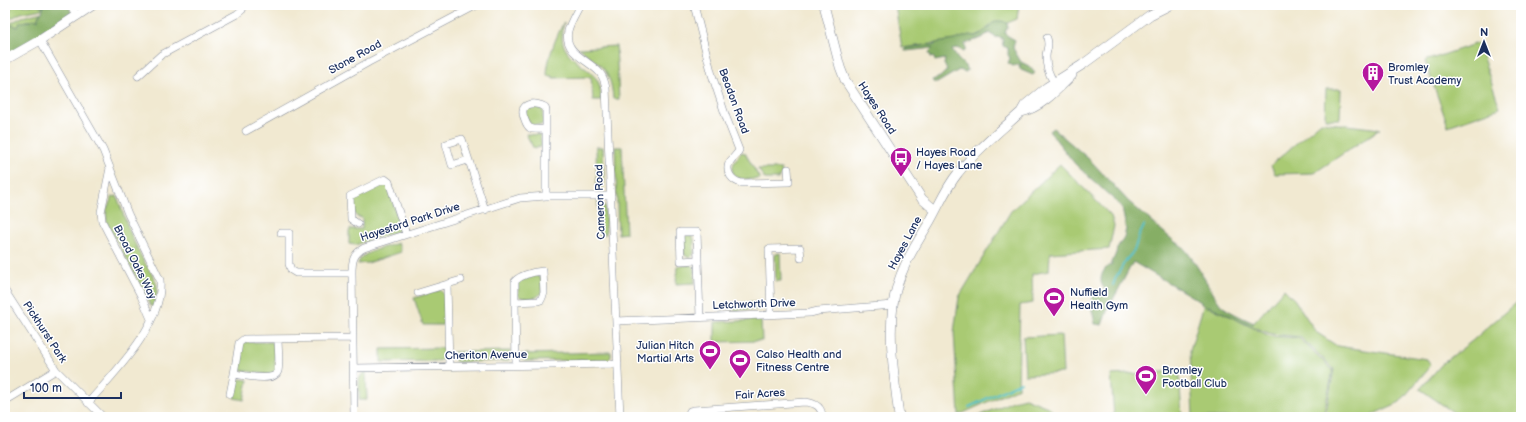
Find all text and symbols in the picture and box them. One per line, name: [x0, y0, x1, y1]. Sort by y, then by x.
north arrow: [1464, 22, 1504, 62]
text: N: [1480, 26, 1488, 39]
street label: Stone Road: [326, 37, 384, 77]
building icon: Bromley Trust Academy: [1360, 60, 1386, 93]
place label: Bromley Trust Academy: [1388, 61, 1461, 87]
street label: Beadon Road: [716, 67, 752, 135]
street label: Hayes Road: [855, 79, 899, 137]
bus stop icon: Hayes Road / Hayes Lane: [888, 145, 914, 178]
place label: Hayes Road / Hayes Lane: [916, 146, 983, 172]
street label: Cameron Road: [592, 164, 608, 240]
street label: Hayesford Park Drive: [359, 200, 462, 244]
street label: Hayes Lane: [886, 214, 925, 272]
street label: Broad Oaks Way: [111, 223, 159, 301]
sports icon: Nuffield Health Gym: [1041, 285, 1067, 318]
place label: Nuffield Health Gym: [1070, 286, 1128, 312]
street label: Letchworth Drive: [712, 296, 796, 312]
street label: Pickhurst Park: [20, 299, 70, 366]
sports icon: Julian Hitch Martial Arts: [697, 338, 723, 371]
place label: Julian Hitch Martial Arts: [636, 339, 695, 365]
sports icon: Calso Health and Fitness Centre: [727, 347, 753, 380]
street label: Cheriton Avenue: [445, 348, 528, 362]
place label: Calso Health and Fitness Centre: [756, 348, 842, 374]
sports icon: Bromley Football Club: [1133, 363, 1159, 396]
place label: Bromley Football Club: [1162, 364, 1227, 390]
scale bar: [24, 374, 121, 400]
text: 100 m: [30, 381, 62, 396]
street label: Fair Acres: [735, 386, 786, 402]

